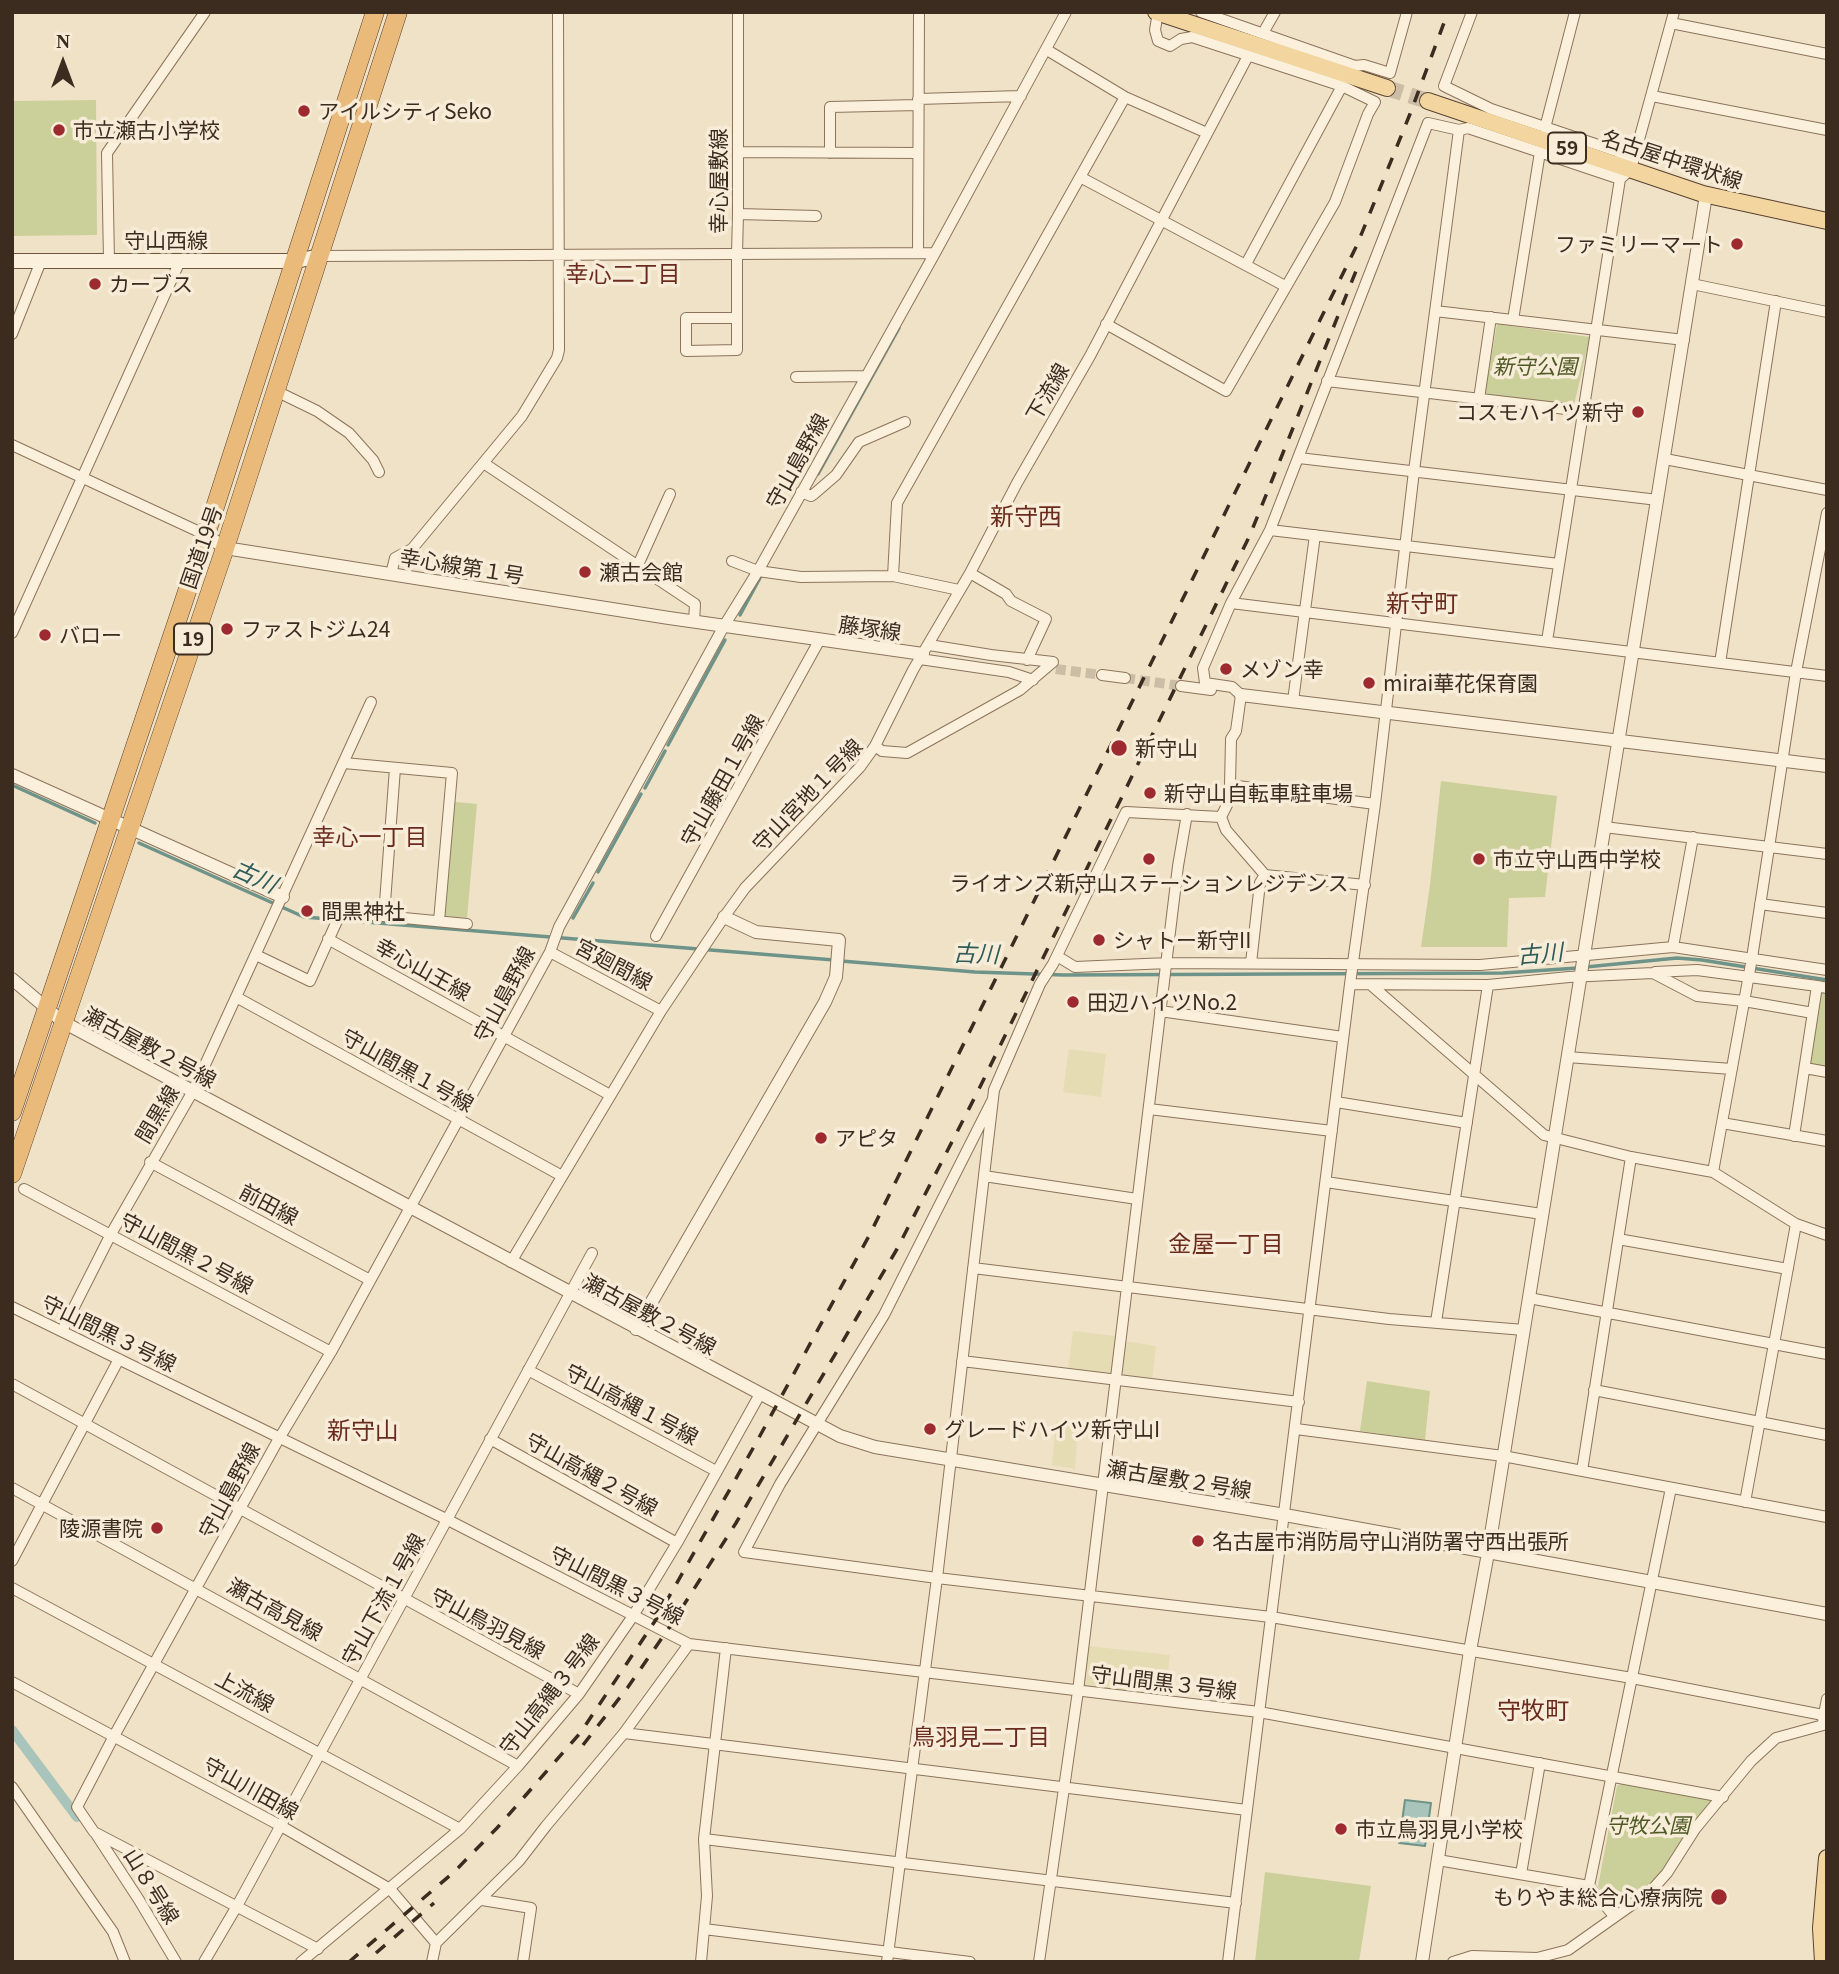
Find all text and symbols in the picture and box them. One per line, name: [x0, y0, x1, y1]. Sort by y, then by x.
north arrow: [28, 28, 98, 98]
text: N: [56, 31, 70, 52]
place label: アイルシティSeko: [318, 98, 492, 124]
marker: アイルシティSeko: [296, 103, 312, 119]
place label: 市立瀬古小学校: [73, 117, 220, 143]
marker: 市立瀬古小学校: [51, 122, 67, 138]
street label: 名古屋中環状線: [1598, 124, 1746, 194]
street label: 幸心屋敷線: [705, 129, 731, 233]
road number: 59: [1548, 132, 1586, 164]
street label: 守山西線: [124, 227, 208, 253]
place label: ファミリーマート: [1555, 231, 1723, 257]
marker: ファミリーマート: [1729, 236, 1745, 252]
district label: 幸心二丁目: [566, 259, 680, 287]
place label: カーブス: [109, 271, 193, 297]
marker: カーブス: [87, 276, 103, 292]
park label: 新守公園: [1493, 353, 1577, 379]
street label: 下流線: [1020, 358, 1074, 426]
place label: コスモハイツ新守: [1456, 399, 1624, 425]
marker: コスモハイツ新守: [1630, 404, 1646, 420]
street label: 守山島野線: [761, 409, 833, 513]
street label: 国道19号: [175, 502, 227, 592]
district label: 新守西: [990, 502, 1062, 530]
street label: 幸心線第１号: [398, 544, 526, 588]
place label: 瀬古会館: [599, 559, 683, 585]
marker: 瀬古会館: [577, 564, 593, 580]
district label: 新守町: [1386, 589, 1458, 617]
street label: 藤塚線: [837, 611, 903, 645]
place label: ファストジム24: [241, 616, 390, 642]
marker: ファストジム24: [219, 621, 235, 637]
place label: バロー: [59, 622, 122, 648]
road number: 19: [174, 624, 212, 654]
marker: バロー: [37, 627, 53, 643]
place label: メゾン幸: [1240, 656, 1324, 682]
marker: メゾン幸: [1218, 661, 1234, 677]
place label: mirai華花保育園: [1383, 670, 1538, 696]
marker: mirai華花保育園: [1361, 675, 1377, 691]
street label: 守山藤田１号線: [675, 710, 769, 850]
street label: 守山宮地１号線: [747, 733, 867, 857]
place label: 新守山: [1135, 735, 1198, 761]
marker: 新守山: [1109, 738, 1129, 758]
place label: 新守山自転車駐車場: [1164, 780, 1353, 806]
marker: 新守山自転車駐車場: [1142, 785, 1158, 801]
district label: 幸心一丁目: [313, 822, 427, 850]
place label: 市立守山西中学校: [1493, 846, 1661, 872]
marker: ライオンズ新守山ステーションレジデンス: [1141, 851, 1157, 867]
marker: 市立守山西中学校: [1471, 851, 1487, 867]
water label: 古川: [228, 854, 282, 898]
place label: ライオンズ新守山ステーションレジデンス: [950, 870, 1348, 896]
place label: 間黒神社: [321, 898, 405, 924]
marker: 間黒神社: [299, 903, 315, 919]
place label: シャトー新守II: [1113, 927, 1251, 953]
marker: シャトー新守II: [1091, 932, 1107, 948]
street label: 幸心山王線: [371, 933, 475, 1005]
street label: 宮廻間線: [571, 933, 657, 995]
water label: 古川: [1516, 937, 1564, 969]
water label: 古川: [953, 938, 999, 968]
street label: 守山島野線: [468, 942, 540, 1046]
place label: 田辺ハイツNo.2: [1087, 989, 1237, 1015]
marker: 田辺ハイツNo.2: [1065, 994, 1081, 1010]
street label: 瀬古屋敷２号線: [79, 1001, 221, 1093]
street label: 守山間黒１号線: [338, 1023, 478, 1117]
street label: 間黒線: [130, 1081, 184, 1147]
place label: アピタ: [835, 1125, 898, 1151]
marker: アピタ: [813, 1130, 829, 1146]
street label: 前田線: [235, 1178, 303, 1230]
street label: 守山間黒２号線: [116, 1207, 258, 1299]
district label: 金屋一丁目: [1169, 1229, 1283, 1257]
street label: 瀬古屋敷２号線: [579, 1268, 721, 1360]
street label: 守山間黒３号線: [37, 1289, 181, 1377]
street label: 守山高縄１号線: [561, 1358, 703, 1450]
district label: 新守山: [327, 1416, 399, 1444]
place label: グレードハイツ新守山I: [944, 1416, 1160, 1442]
marker: グレードハイツ新守山I: [922, 1421, 938, 1437]
street label: 守山高縄２号線: [522, 1427, 662, 1521]
street label: 守山島野線: [193, 1438, 265, 1542]
street label: 瀬古屋敷２号線: [1104, 1455, 1254, 1503]
place label: 陵源書院: [59, 1515, 143, 1541]
marker: 陵源書院: [149, 1520, 165, 1536]
place label: 名古屋市消防局守山消防署守西出張所: [1212, 1528, 1569, 1554]
street label: 守山下流１号線: [336, 1529, 430, 1669]
marker: 名古屋市消防局守山消防署守西出張所: [1190, 1533, 1206, 1549]
street label: 守山間黒３号線: [546, 1540, 688, 1630]
street label: 瀬古高見線: [223, 1573, 327, 1645]
street label: 守山鳥羽見線: [426, 1582, 550, 1664]
street label: 守山高縄３号線: [494, 1628, 604, 1760]
street label: 守山間黒３号線: [1090, 1661, 1238, 1703]
street label: 上流線: [211, 1665, 279, 1717]
district label: 守牧町: [1497, 1696, 1569, 1724]
district label: 鳥羽見二丁目: [912, 1722, 1050, 1750]
street label: 守山川田線: [199, 1752, 303, 1824]
park label: 守牧公園: [1606, 1812, 1690, 1838]
place label: 市立鳥羽見小学校: [1355, 1816, 1523, 1842]
marker: 市立鳥羽見小学校: [1333, 1821, 1349, 1837]
street label: 山８号線: [119, 1844, 185, 1928]
place label: もりやま総合心療病院: [1493, 1884, 1703, 1910]
marker: もりやま総合心療病院: [1709, 1887, 1729, 1907]

